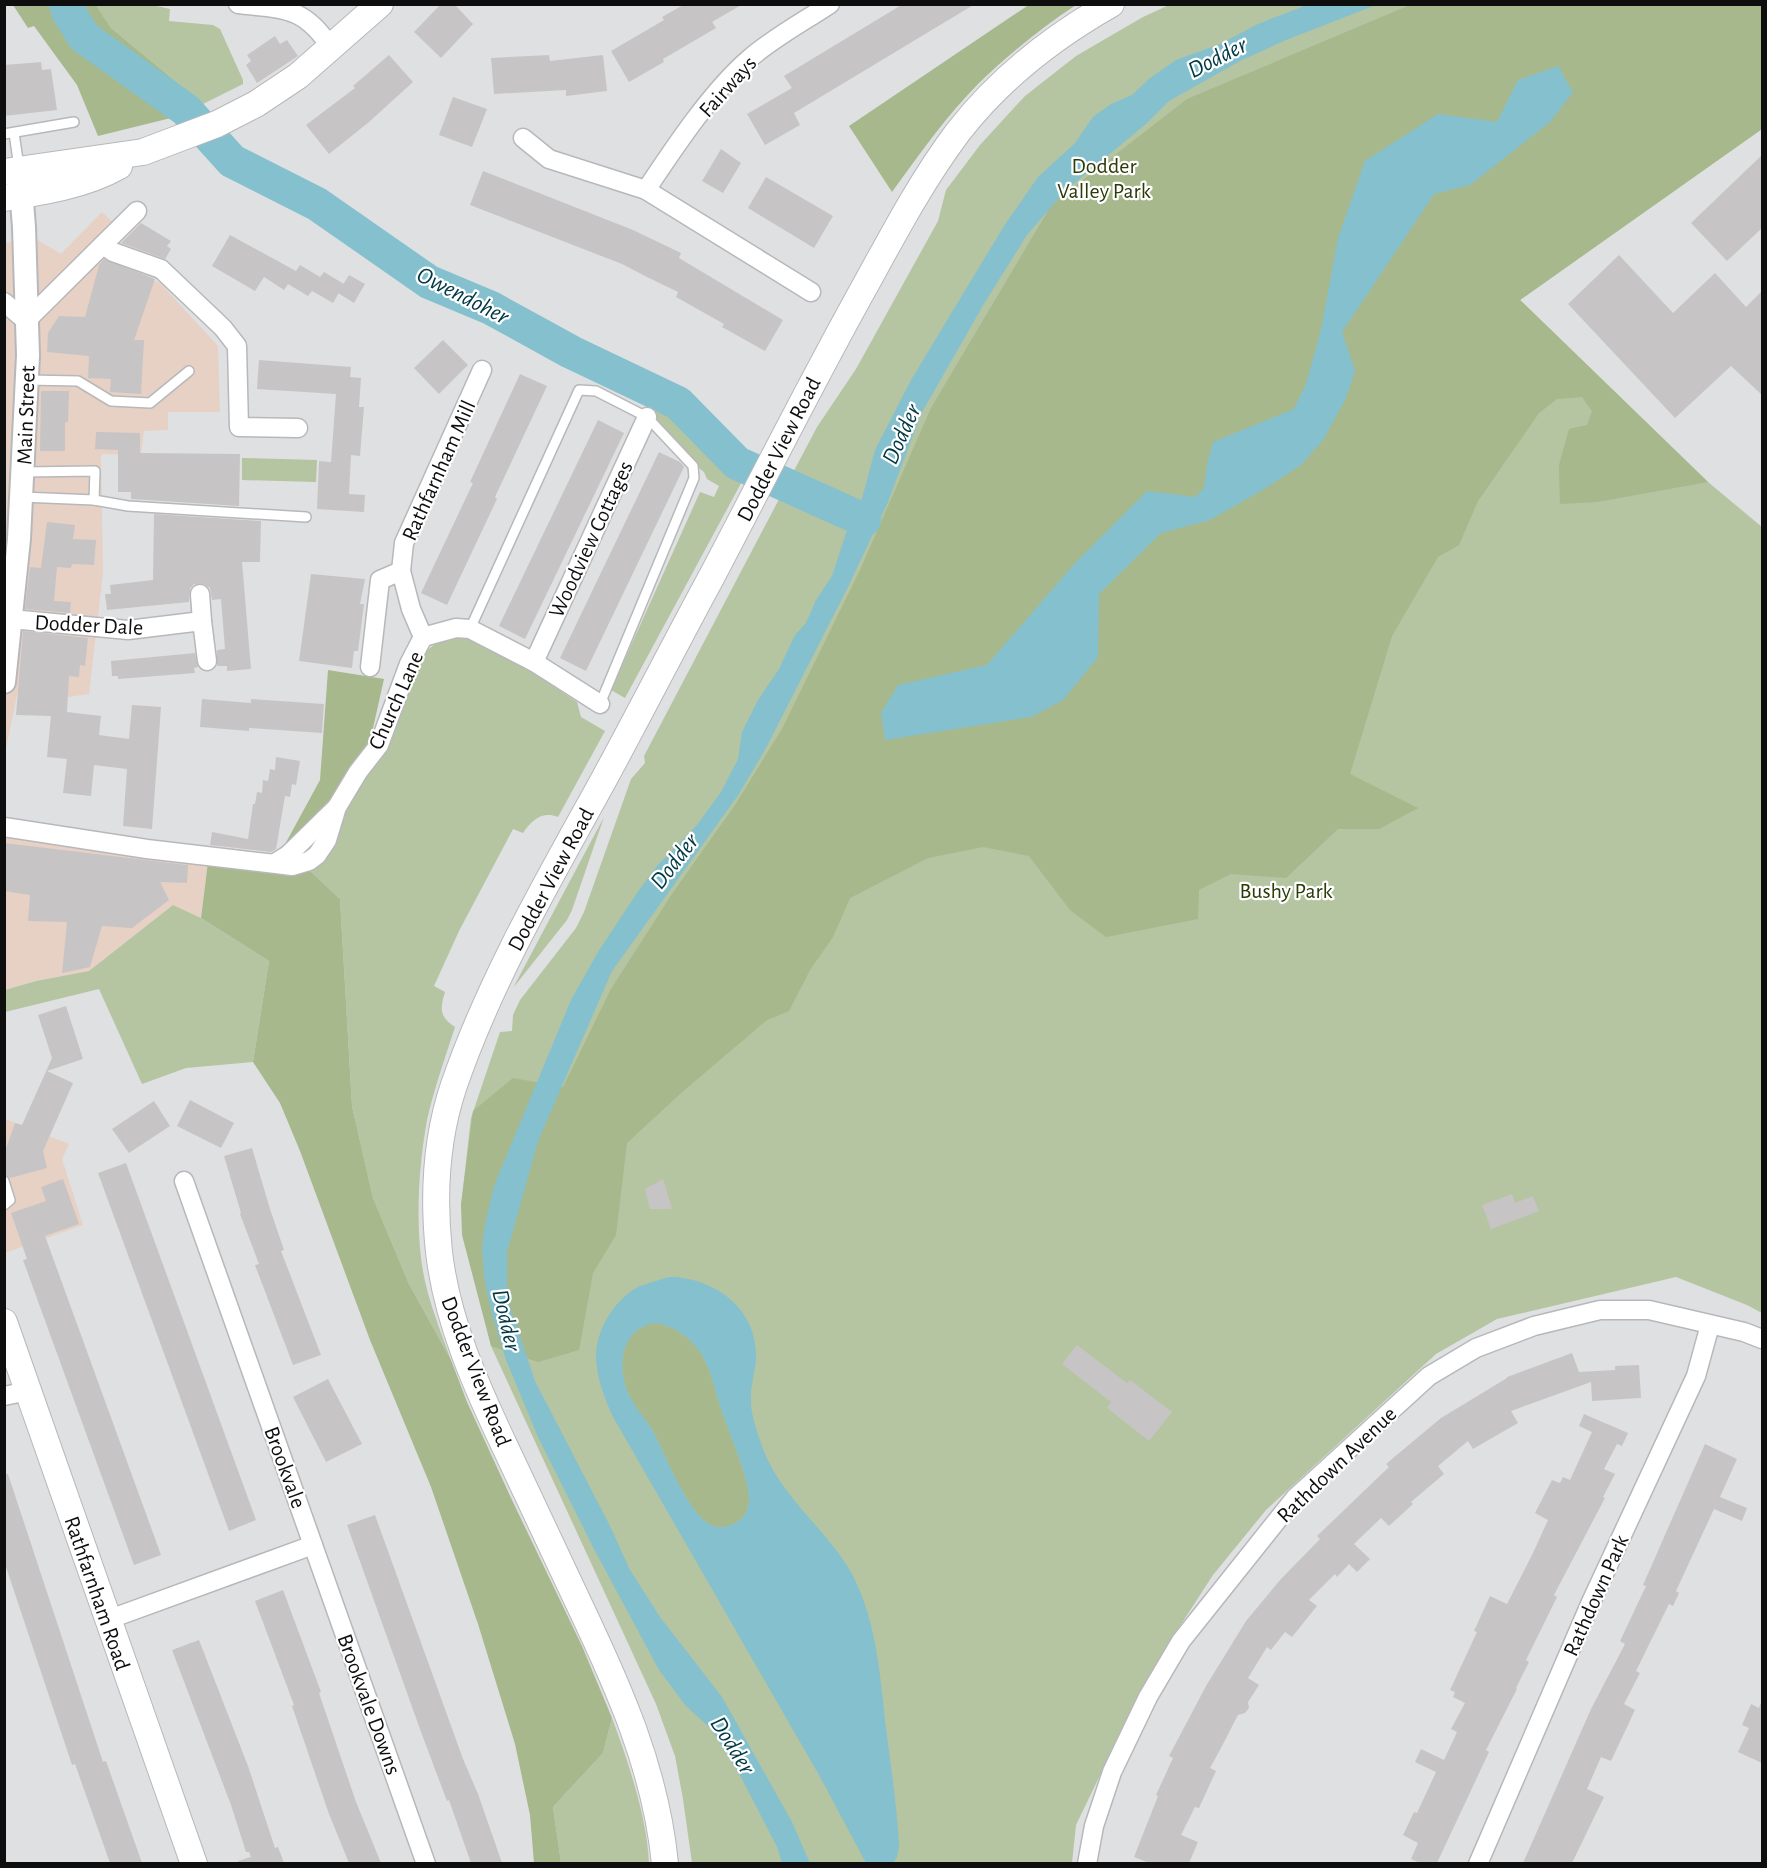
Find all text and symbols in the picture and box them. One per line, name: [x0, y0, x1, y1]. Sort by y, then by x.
water label: Dodder: [1184, 32, 1252, 83]
street label: Fairways: [695, 52, 761, 121]
park label: Dodder Valley Park: [1057, 155, 1151, 202]
water label: Owendoher: [413, 263, 513, 330]
street label: Main Street: [13, 365, 39, 465]
street label: Dodder View Road: [733, 374, 825, 525]
street label: Rathfarnham Mill: [398, 397, 480, 544]
water label: Dodder: [878, 400, 926, 468]
street label: Woodview Cottages: [545, 458, 637, 621]
street label: Dodder Dale: [34, 611, 144, 639]
street label: Church Lane: [364, 648, 427, 753]
street label: Dodder View Road: [504, 804, 598, 955]
water label: Dodder: [646, 829, 704, 894]
park label: Bushy Park: [1239, 880, 1333, 902]
water label: Dodder: [487, 1287, 525, 1355]
street label: Dodder View Road: [437, 1293, 515, 1449]
street label: Rathdown Avenue: [1273, 1403, 1401, 1527]
street label: Brookvale: [260, 1424, 310, 1511]
street label: Rathfarnham Road: [60, 1513, 134, 1673]
street label: Rathdown Park: [1559, 1532, 1632, 1659]
street label: Brookvale Downs: [333, 1631, 405, 1777]
water label: Dodder: [705, 1713, 760, 1780]

